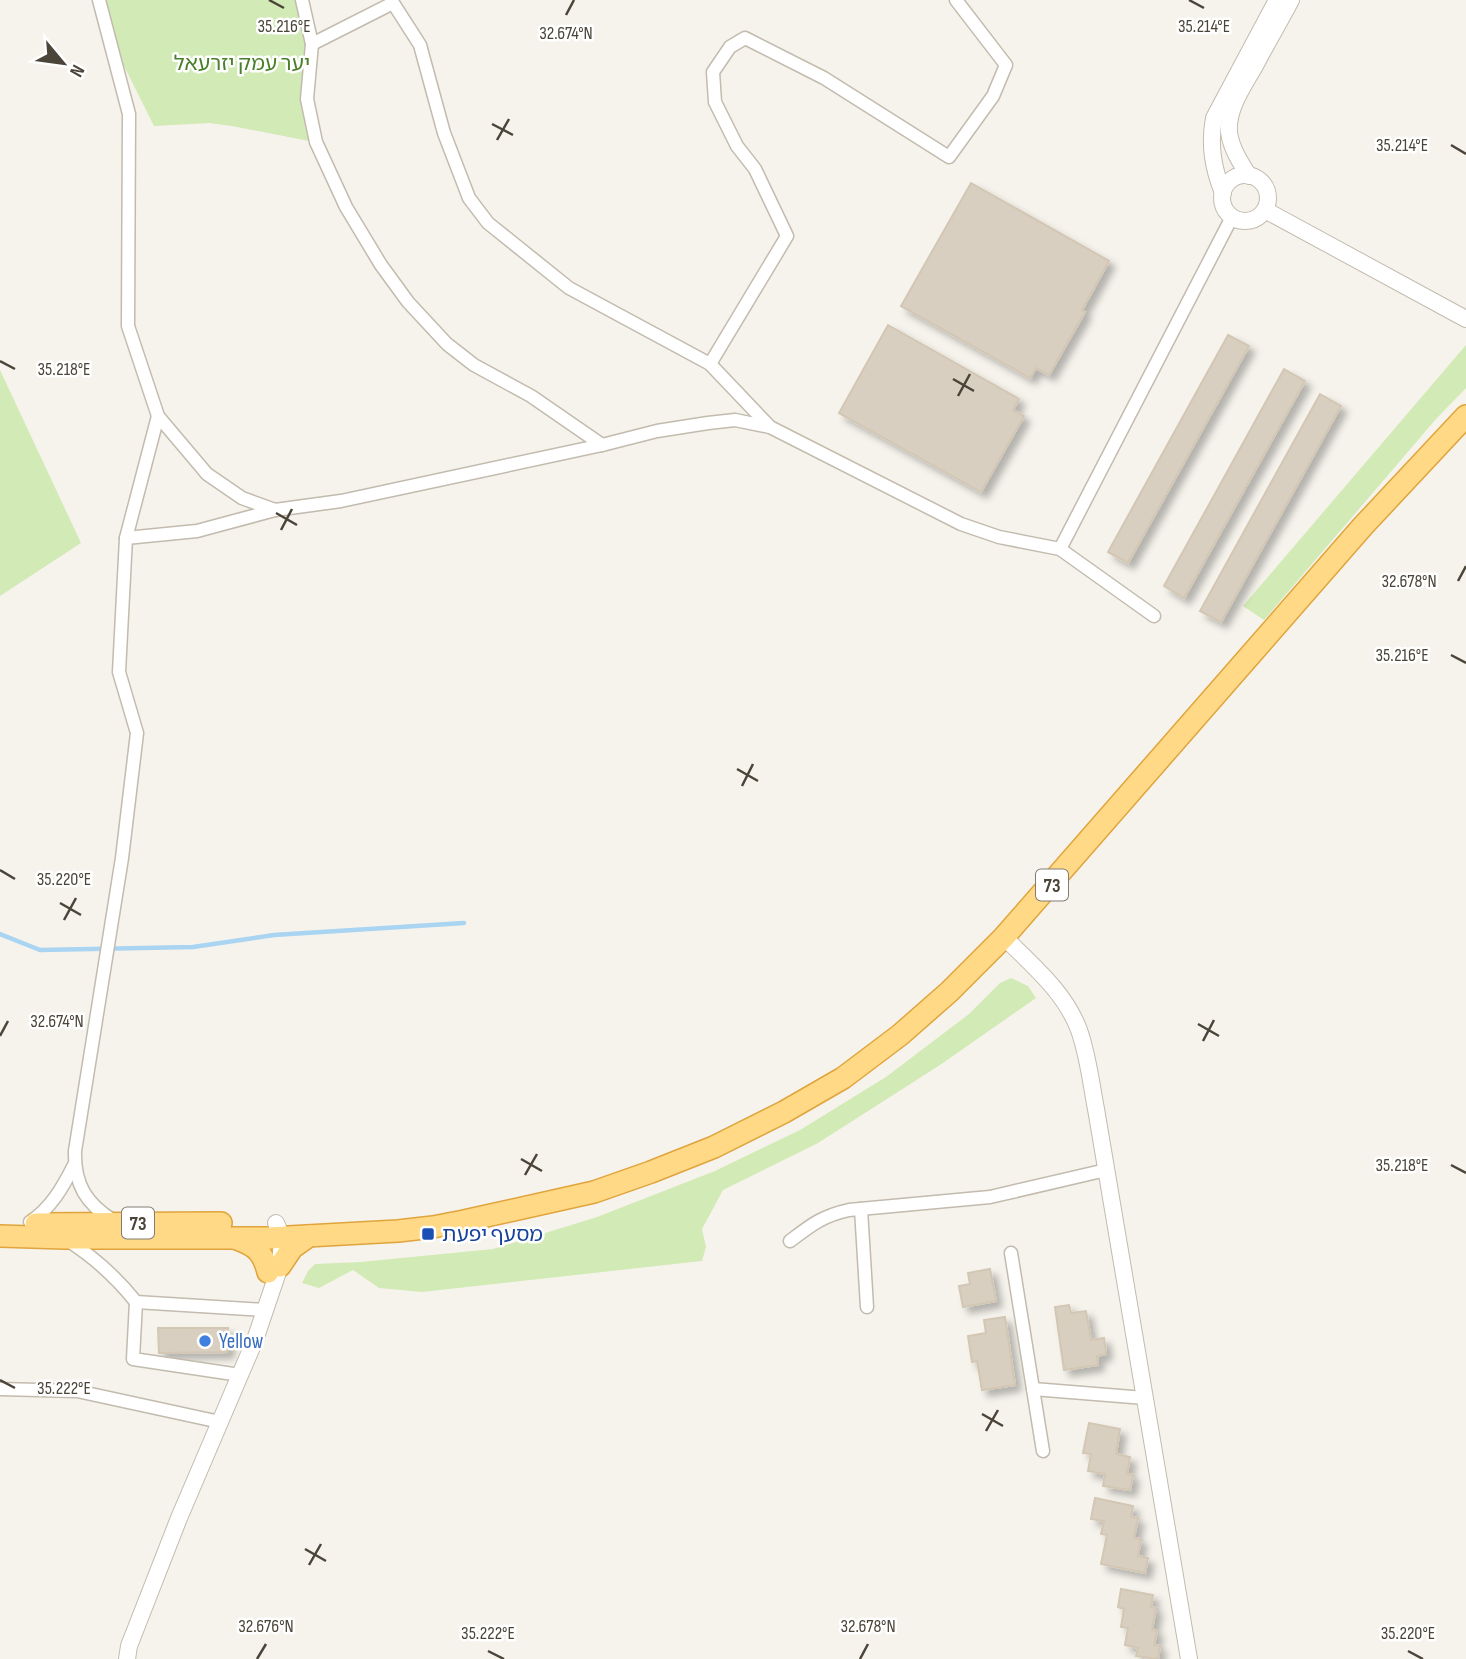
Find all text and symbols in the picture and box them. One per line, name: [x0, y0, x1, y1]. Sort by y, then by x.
text: 35.216°E: [257, 16, 311, 37]
text: 35.214°E: [1178, 16, 1230, 37]
text: 32.674°N: [539, 23, 593, 44]
north arrow: [28, 28, 98, 98]
park label: יער עמק יזרעאל: [174, 51, 310, 76]
text: N: [64, 60, 89, 81]
text: 35.214°E: [1376, 135, 1428, 156]
text: 35.218°E: [38, 359, 90, 380]
text: 32.678°N: [1381, 571, 1437, 592]
text: 35.216°E: [1375, 645, 1429, 666]
text: 35.220°E: [37, 869, 91, 890]
road number: 73: [1036, 870, 1068, 900]
text: 32.674°N: [30, 1011, 84, 1032]
text: 35.218°E: [1376, 1155, 1428, 1176]
road number: 73: [122, 1208, 154, 1238]
place label: מסעף יפעת: [442, 1222, 543, 1247]
marker: מסעף יפעת: [420, 1226, 436, 1242]
place label: Yellow: [219, 1329, 264, 1354]
marker: Yellow: [197, 1333, 213, 1349]
text: 35.222°E: [37, 1378, 91, 1399]
text: 32.676°N: [238, 1616, 294, 1637]
text: 32.678°N: [840, 1616, 896, 1637]
text: 35.222°E: [461, 1623, 515, 1644]
text: 35.220°E: [1381, 1623, 1435, 1644]

